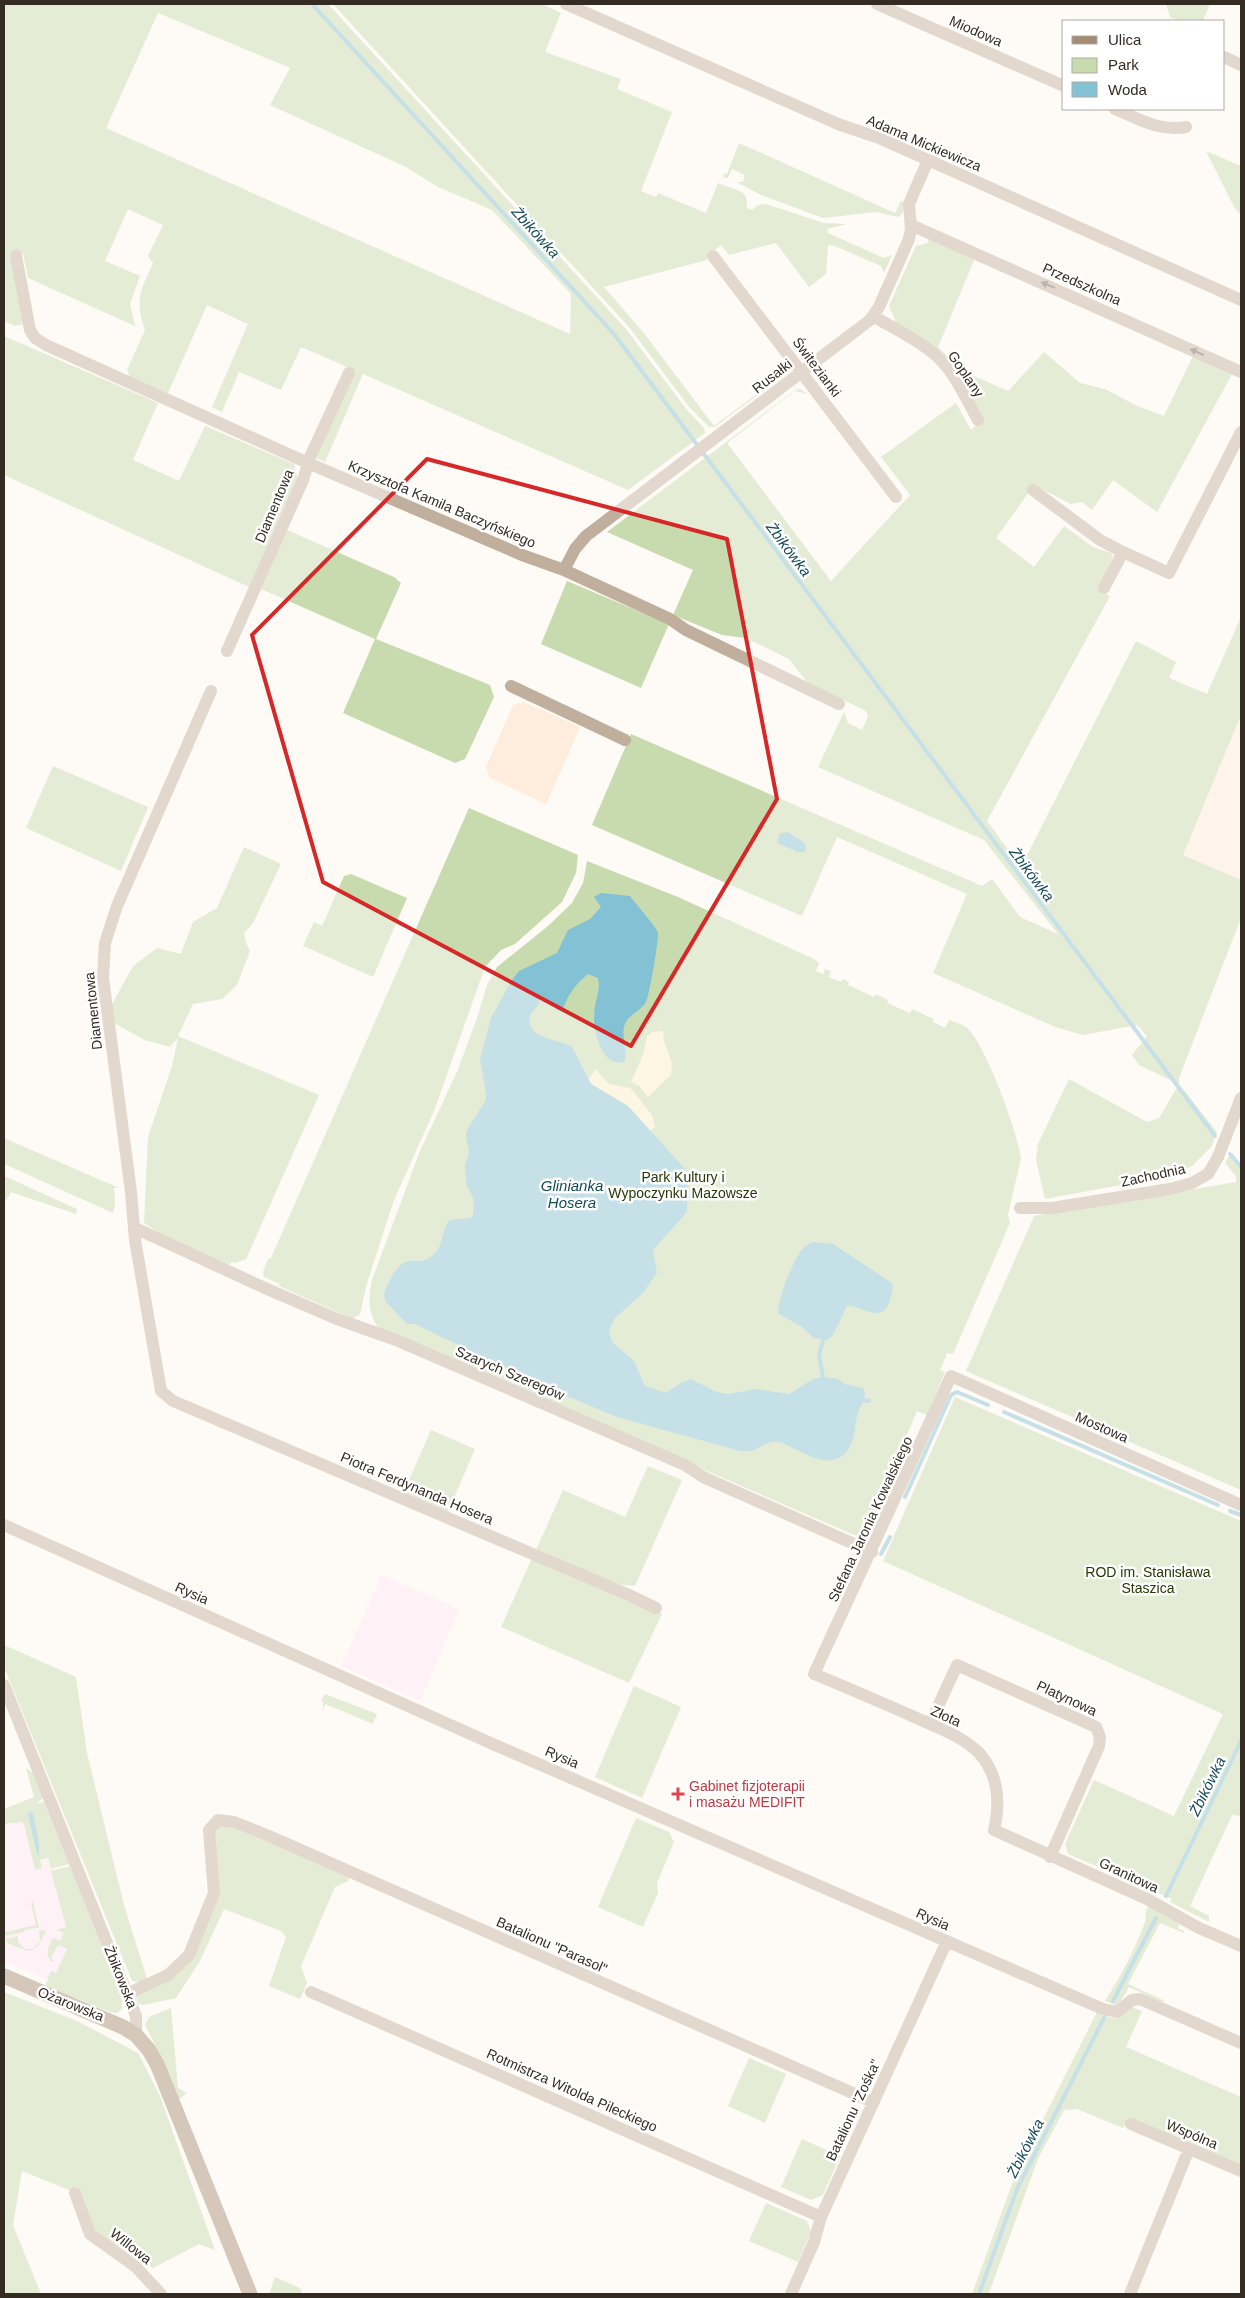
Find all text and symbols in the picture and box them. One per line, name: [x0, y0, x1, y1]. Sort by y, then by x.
street label: Miodowa: [947, 12, 1005, 50]
legend: [1062, 20, 1225, 110]
text: Ulica: [1108, 31, 1142, 48]
text: Park: [1108, 56, 1139, 73]
text: Woda: [1108, 81, 1148, 98]
street label: Adama Mickiewicza: [864, 112, 984, 174]
water label: Żbikówka: [508, 202, 564, 261]
street label: Przedszkolna: [1040, 260, 1124, 308]
one-way arrow: [1041, 281, 1056, 289]
street label: Świtezianki: [790, 334, 845, 400]
one-way arrow: [1190, 347, 1204, 355]
street label: Goplany: [945, 348, 987, 400]
street label: Rusałki: [749, 356, 795, 396]
street label: Krzysztofa Kamila Baczyńskiego: [346, 457, 538, 551]
street label: Diamentowa: [251, 467, 297, 545]
water label: Żbikówka: [763, 518, 815, 579]
water label: Żbikówka: [1006, 843, 1058, 904]
street label: Diamentowa: [81, 971, 105, 1051]
street label: Zachodnia: [1119, 1160, 1187, 1190]
park label: Park Kultury i Wypoczynku Mazowsze: [608, 1169, 758, 1201]
water label: Glinianka Hosera: [541, 1177, 603, 1211]
street label: Szarych Szeregów: [453, 1343, 568, 1404]
street label: Mostowa: [1073, 1408, 1131, 1446]
street label: Stefana Jaronia Kowalskiego: [825, 1434, 915, 1604]
street label: Piotra Ferdynanda Hosera: [338, 1449, 496, 1528]
park label: ROD im. Stanisława Staszica: [1085, 1564, 1211, 1596]
street label: Rysia: [173, 1579, 211, 1608]
street label: Platynowa: [1034, 1677, 1100, 1719]
street label: Złota: [929, 1702, 964, 1730]
street label: Rysia: [543, 1743, 581, 1771]
water label: Żbikówka: [1185, 1754, 1229, 1819]
place label: Gabinet fizjoterapii i masażu MEDIFIT: [689, 1778, 805, 1810]
marker: Gabinet fizjoterapii i masażu MEDIFIT: [671, 1787, 685, 1801]
street label: Granitowa: [1097, 1854, 1161, 1896]
street label: Rysia: [914, 1905, 952, 1934]
street label: Batalionu "Parasol": [494, 1913, 610, 1977]
street label: Żbikowska: [101, 1943, 142, 2011]
street label: Ożarowska: [36, 1983, 107, 2025]
street label: Rotmistrza Witolda Pileckiego: [484, 2045, 660, 2135]
street label: Batalionu "Zośka": [822, 2057, 884, 2163]
water label: Żbikówka: [1003, 2116, 1047, 2181]
street label: Wspólna: [1164, 2116, 1220, 2152]
street label: Willowa: [107, 2225, 155, 2267]

